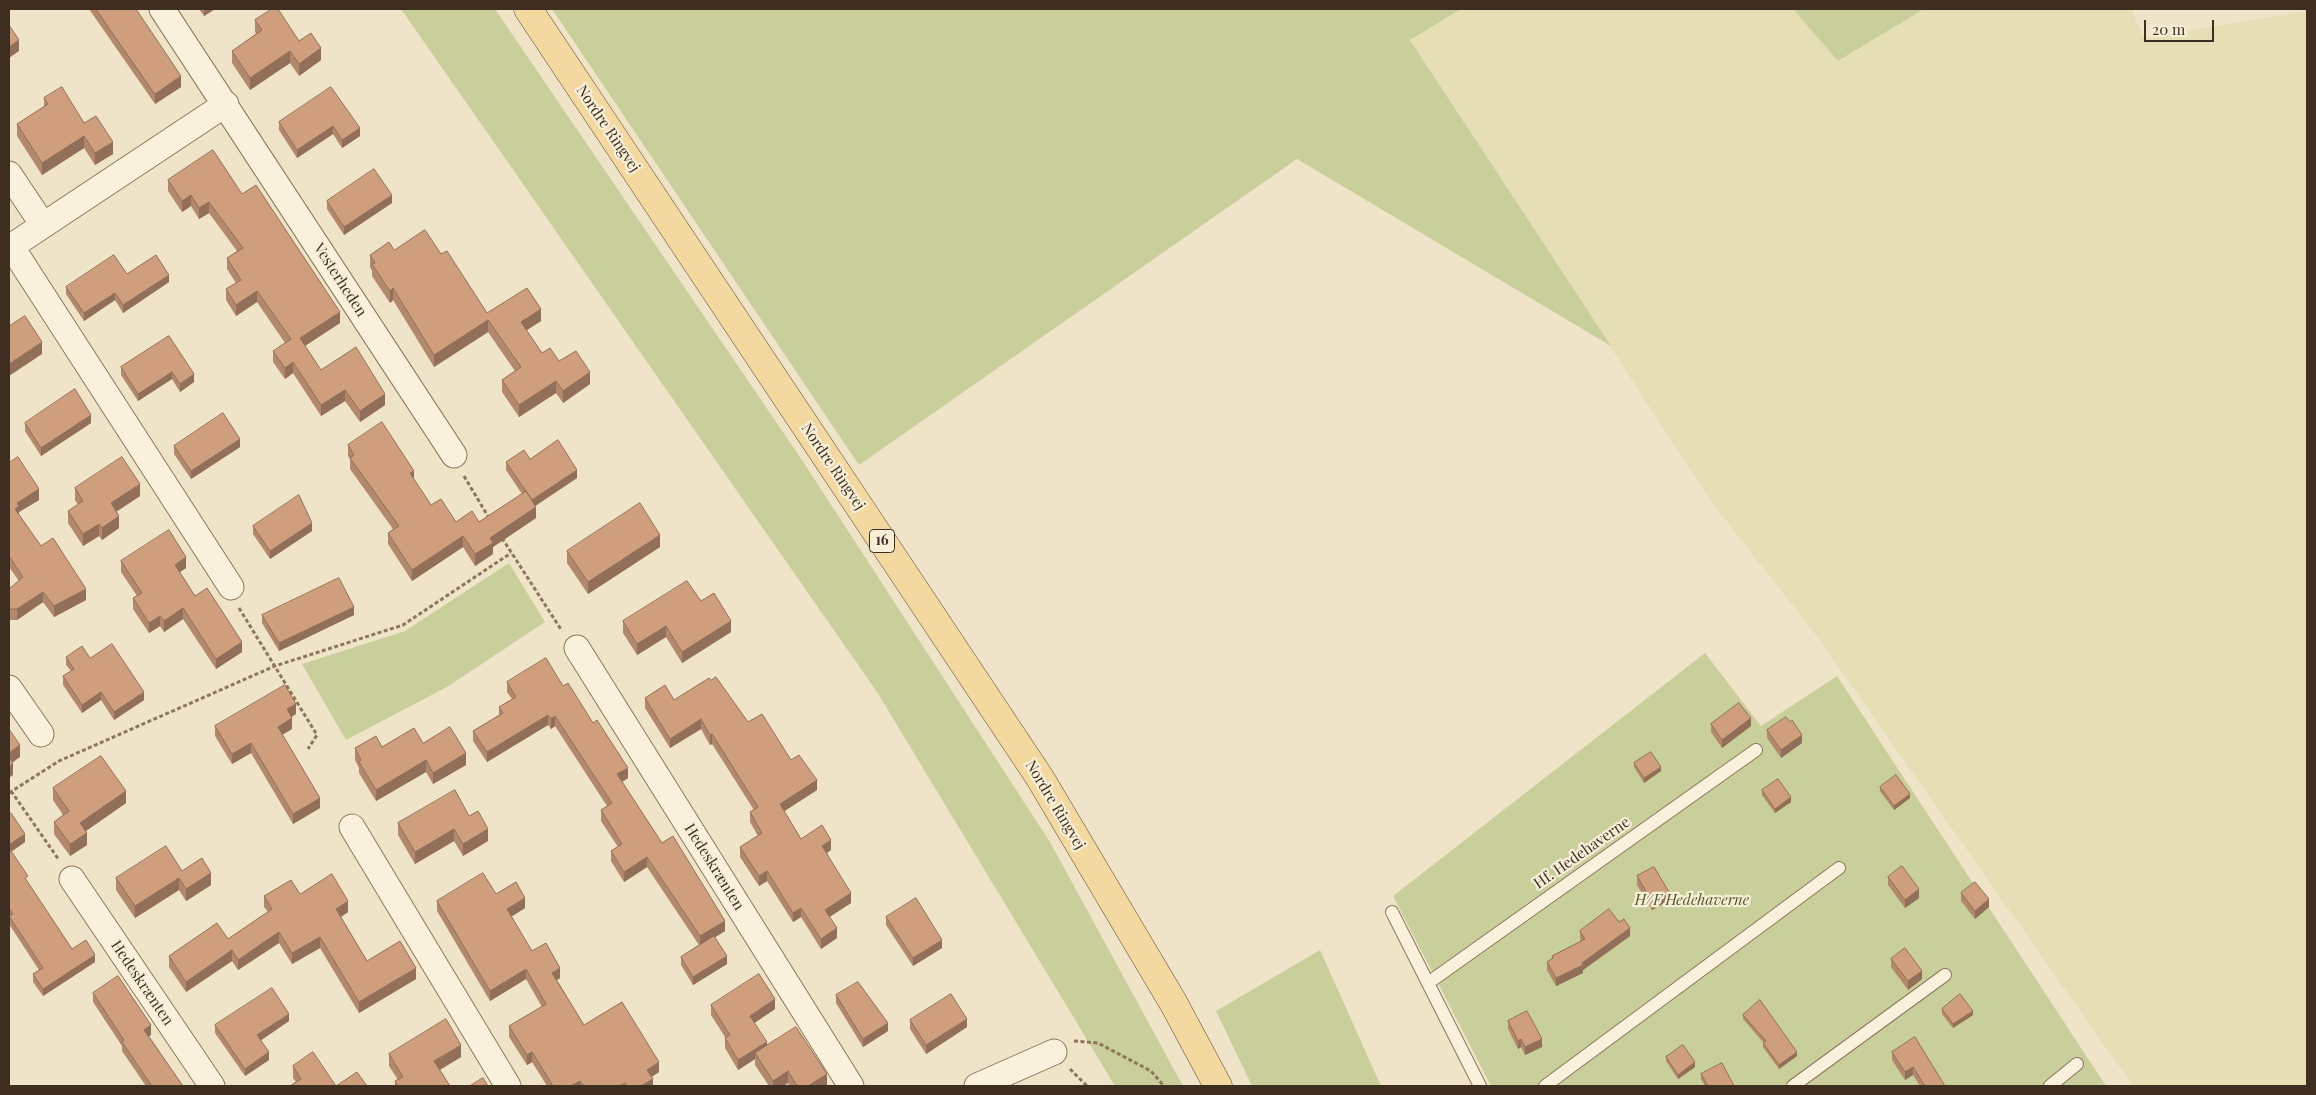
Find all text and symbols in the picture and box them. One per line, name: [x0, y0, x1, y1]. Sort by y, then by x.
scale bar: [2146, 10, 2216, 42]
text: 20 m: [2152, 19, 2185, 39]
street label: Nordre Ringvej: [572, 82, 644, 176]
street label: Vesterheden: [310, 240, 370, 320]
street label: Nordre Ringvej: [797, 420, 869, 514]
road number: 16: [870, 530, 894, 552]
street label: Nordre Ringvej: [1021, 757, 1089, 853]
street label: Hf. Hedehaverne: [1531, 813, 1633, 893]
street label: Hedeskrænten: [680, 820, 748, 914]
park label: H/F Hedehaverne: [1635, 891, 1749, 909]
street label: Hedeskrænten: [107, 937, 177, 1029]

